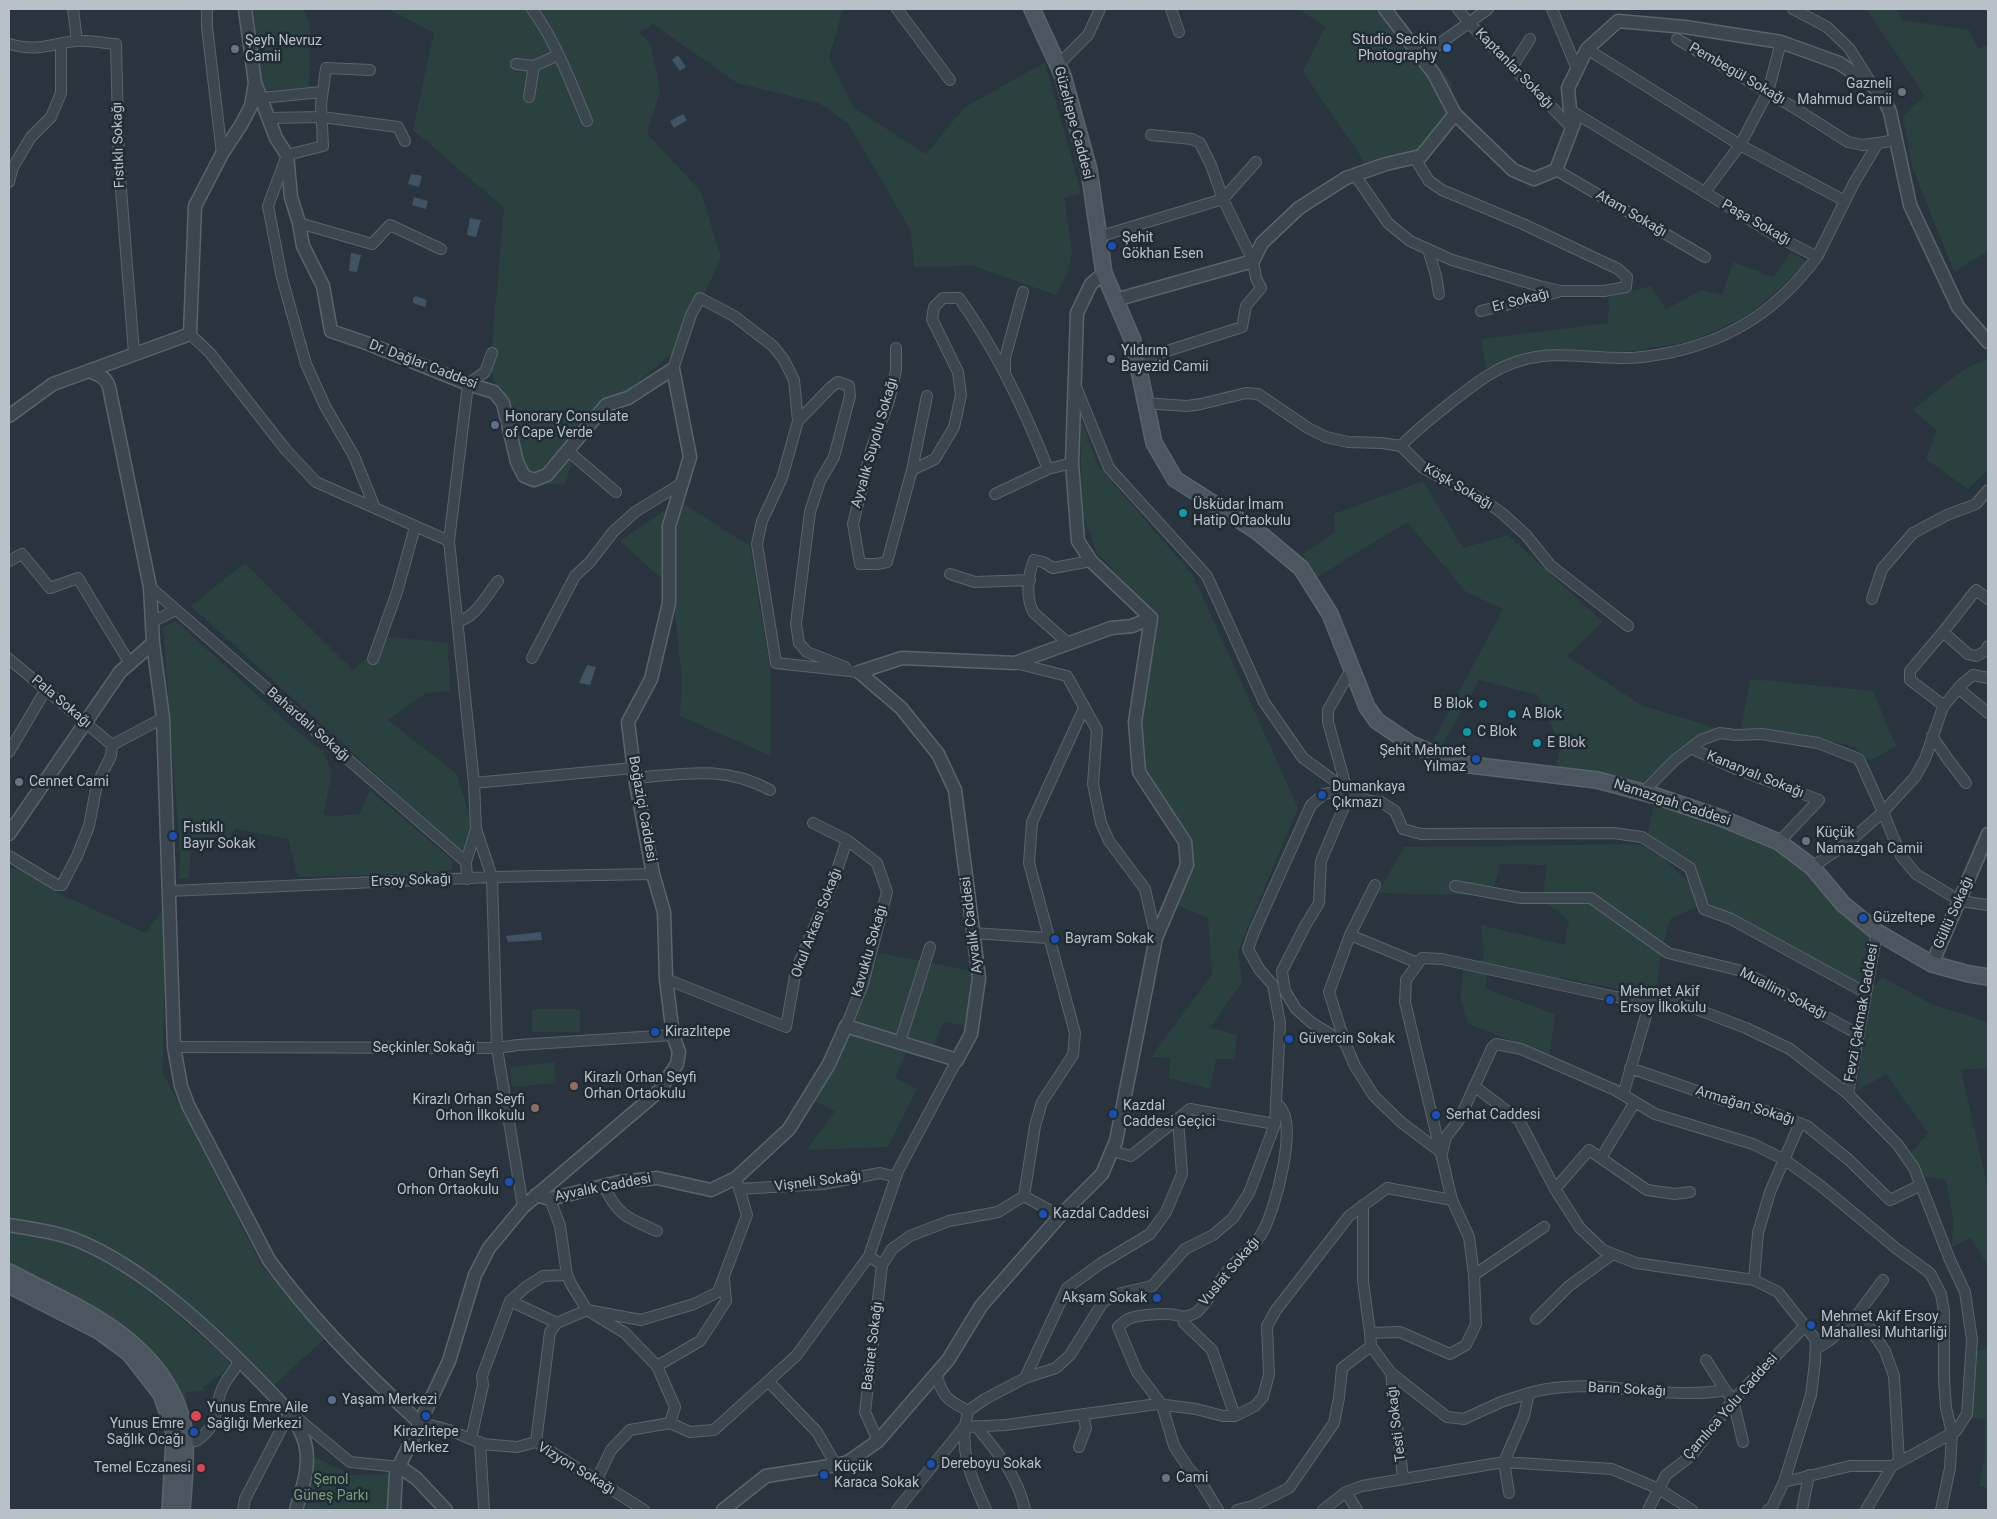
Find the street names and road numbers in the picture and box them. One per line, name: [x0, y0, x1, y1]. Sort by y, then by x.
street label: Kaptanlar Sokağı: [1471, 25, 1557, 113]
street label: Pembegül Sokağı: [1686, 40, 1788, 108]
street label: Güzeltepe Caddesi: [1050, 65, 1096, 181]
street label: Fıstıklı Sokağı: [109, 102, 129, 188]
street label: Atam Sokağı: [1592, 187, 1670, 241]
street label: Paşa Sokağı: [1718, 196, 1794, 250]
street label: Er Sokağı: [1491, 286, 1551, 316]
street label: Dr. Dağlar Caddesi: [366, 337, 480, 393]
street label: Ayvalık Suyolu Sokağı: [848, 376, 902, 510]
street label: Köşk Sokağı: [1421, 461, 1495, 513]
street label: Pala Sokağı: [28, 672, 94, 732]
street label: Bahardalı Sokağı: [263, 684, 353, 766]
street label: Kanaryalı Sokağı: [1704, 748, 1806, 802]
street label: Boğaziçi Caddesi: [624, 755, 660, 863]
street label: Namazgah Caddesi: [1612, 776, 1732, 830]
street label: Okul Arkası Sokağı: [788, 866, 846, 980]
street label: Ersoy Sokağı: [371, 871, 451, 891]
street label: Güllü Sokağı: [1931, 874, 1977, 952]
street label: Ayvalık Caddesi: [958, 875, 986, 975]
street label: Kavuklu Sokağı: [849, 903, 891, 999]
street label: Fevzi Çakmak Caddesi: [1842, 942, 1882, 1084]
street label: Muallim Sokağı: [1736, 965, 1830, 1023]
street label: Seçkinler Sokağı: [373, 1040, 475, 1056]
street label: Armağan Sokağı: [1693, 1083, 1797, 1129]
street label: Vişneli Sokağı: [774, 1168, 862, 1196]
street label: Ayvalık Caddesi: [553, 1170, 653, 1206]
street label: Vuslat Sokağı: [1196, 1234, 1264, 1310]
street label: Basiret Sokağı: [859, 1301, 887, 1391]
street label: Çamlıca Yolu Caddesi: [1680, 1350, 1782, 1464]
street label: Barın Sokağı: [1588, 1380, 1666, 1400]
street label: Testi Sokağı: [1384, 1385, 1410, 1463]
street label: Vizyon Sokağı: [534, 1439, 618, 1499]

